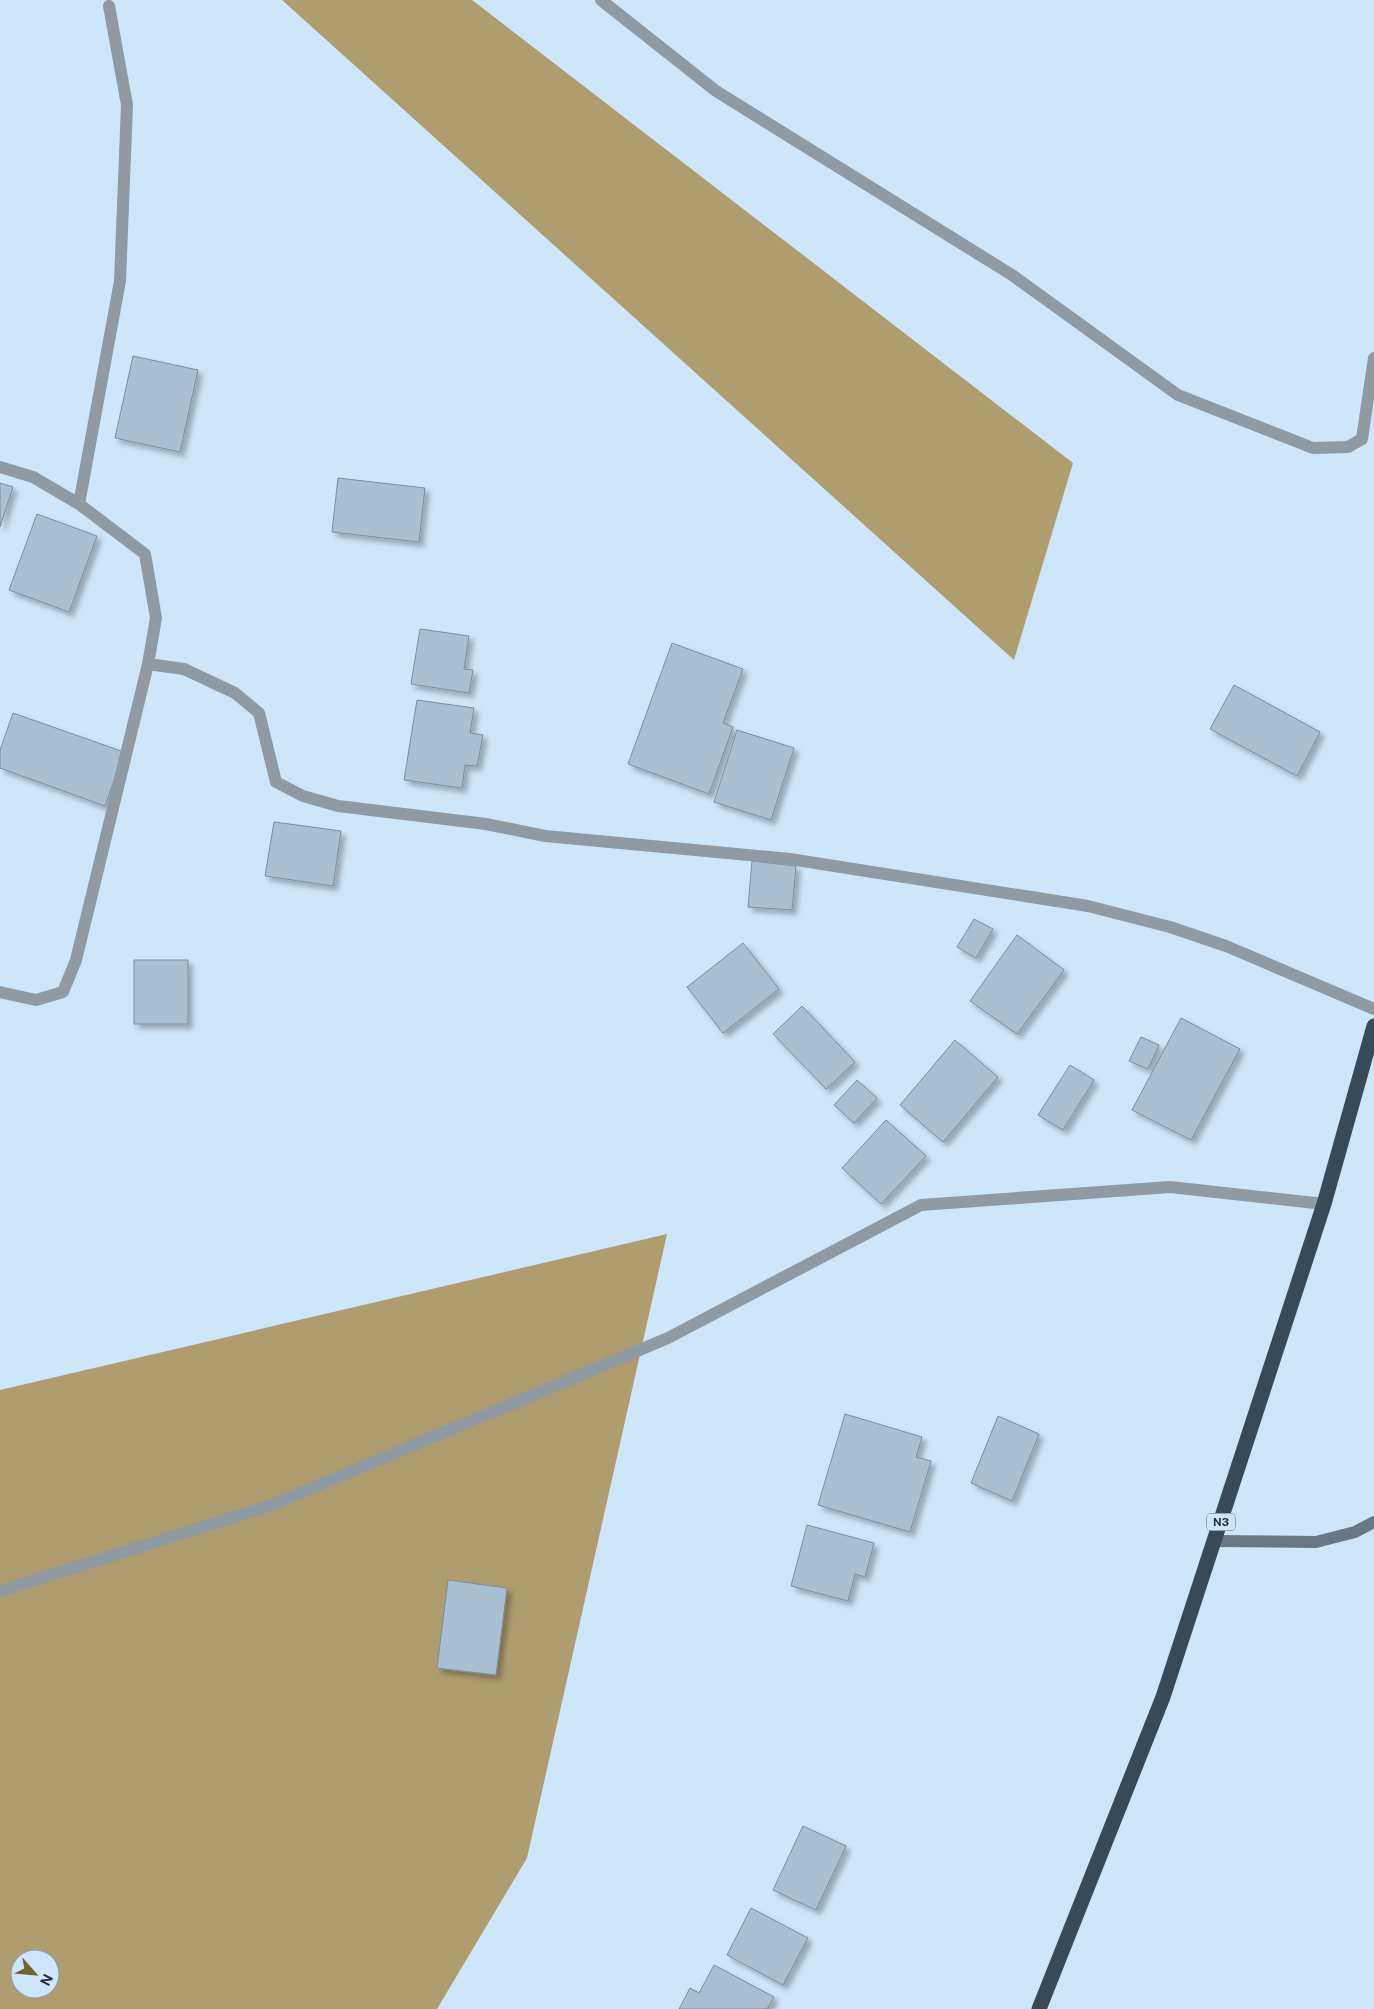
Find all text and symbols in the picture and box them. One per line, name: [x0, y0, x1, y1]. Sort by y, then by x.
road number: N3: [1207, 1514, 1235, 1530]
north arrow: [10, 1949, 60, 1999]
text: N: [37, 1971, 56, 1988]

